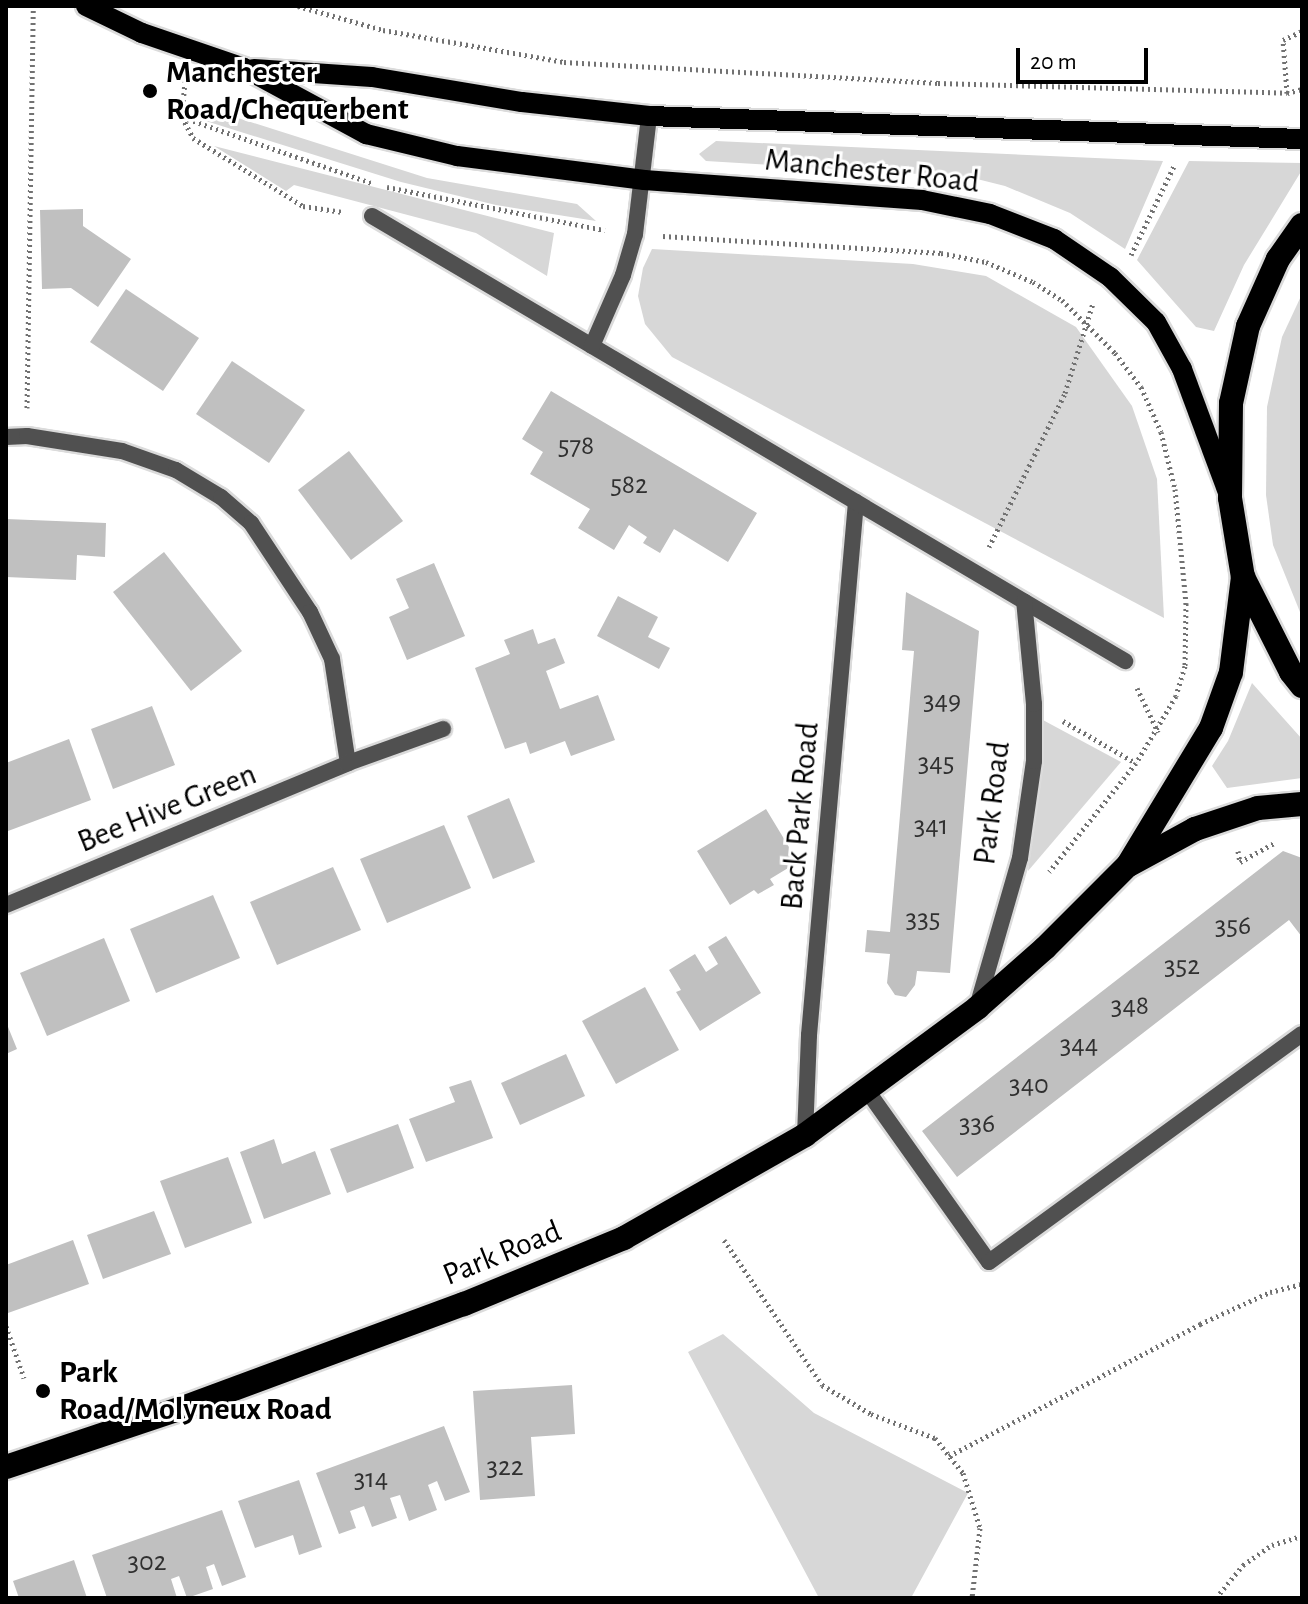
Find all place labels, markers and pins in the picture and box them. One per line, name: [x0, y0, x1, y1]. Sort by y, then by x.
place label: Manchester Road/Chequerbent: [166, 54, 409, 129]
marker: Manchester Road/Chequerbent: [141, 82, 159, 100]
place label: Park Road/Molyneux Road: [59, 1354, 332, 1429]
marker: Park Road/Molyneux Road: [34, 1382, 52, 1400]

